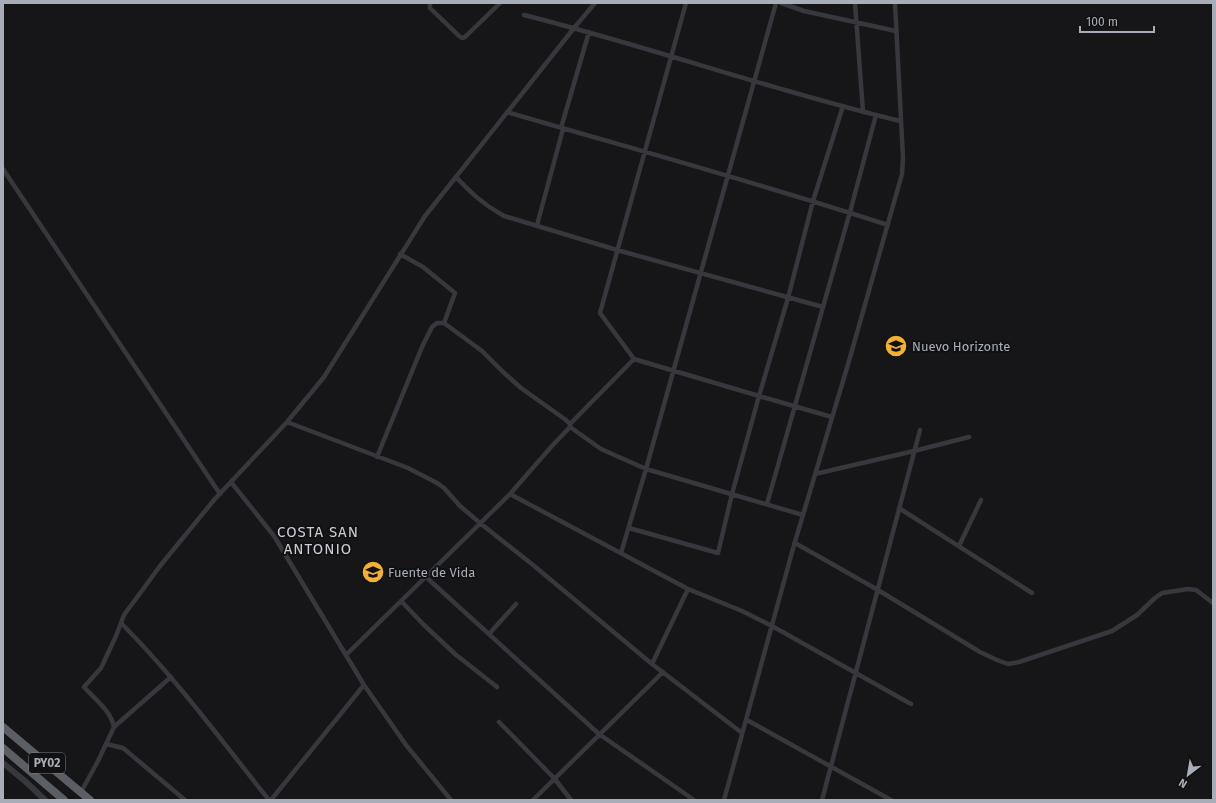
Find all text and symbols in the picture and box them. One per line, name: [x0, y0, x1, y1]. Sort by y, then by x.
scale bar: [1080, 8, 1154, 34]
text: 100 m: [1086, 15, 1118, 29]
school or university icon: Nuevo Horizonte: [883, 333, 909, 359]
place label: Nuevo Horizonte: [912, 339, 1010, 354]
district label: COSTA SAN ANTONIO: [277, 523, 359, 558]
school or university icon: Fuente de Vida: [360, 559, 386, 585]
place label: Fuente de Vida: [388, 565, 475, 580]
road number: PY02: [29, 753, 65, 773]
north arrow: [1168, 755, 1208, 795]
text: N: [1177, 776, 1190, 791]

